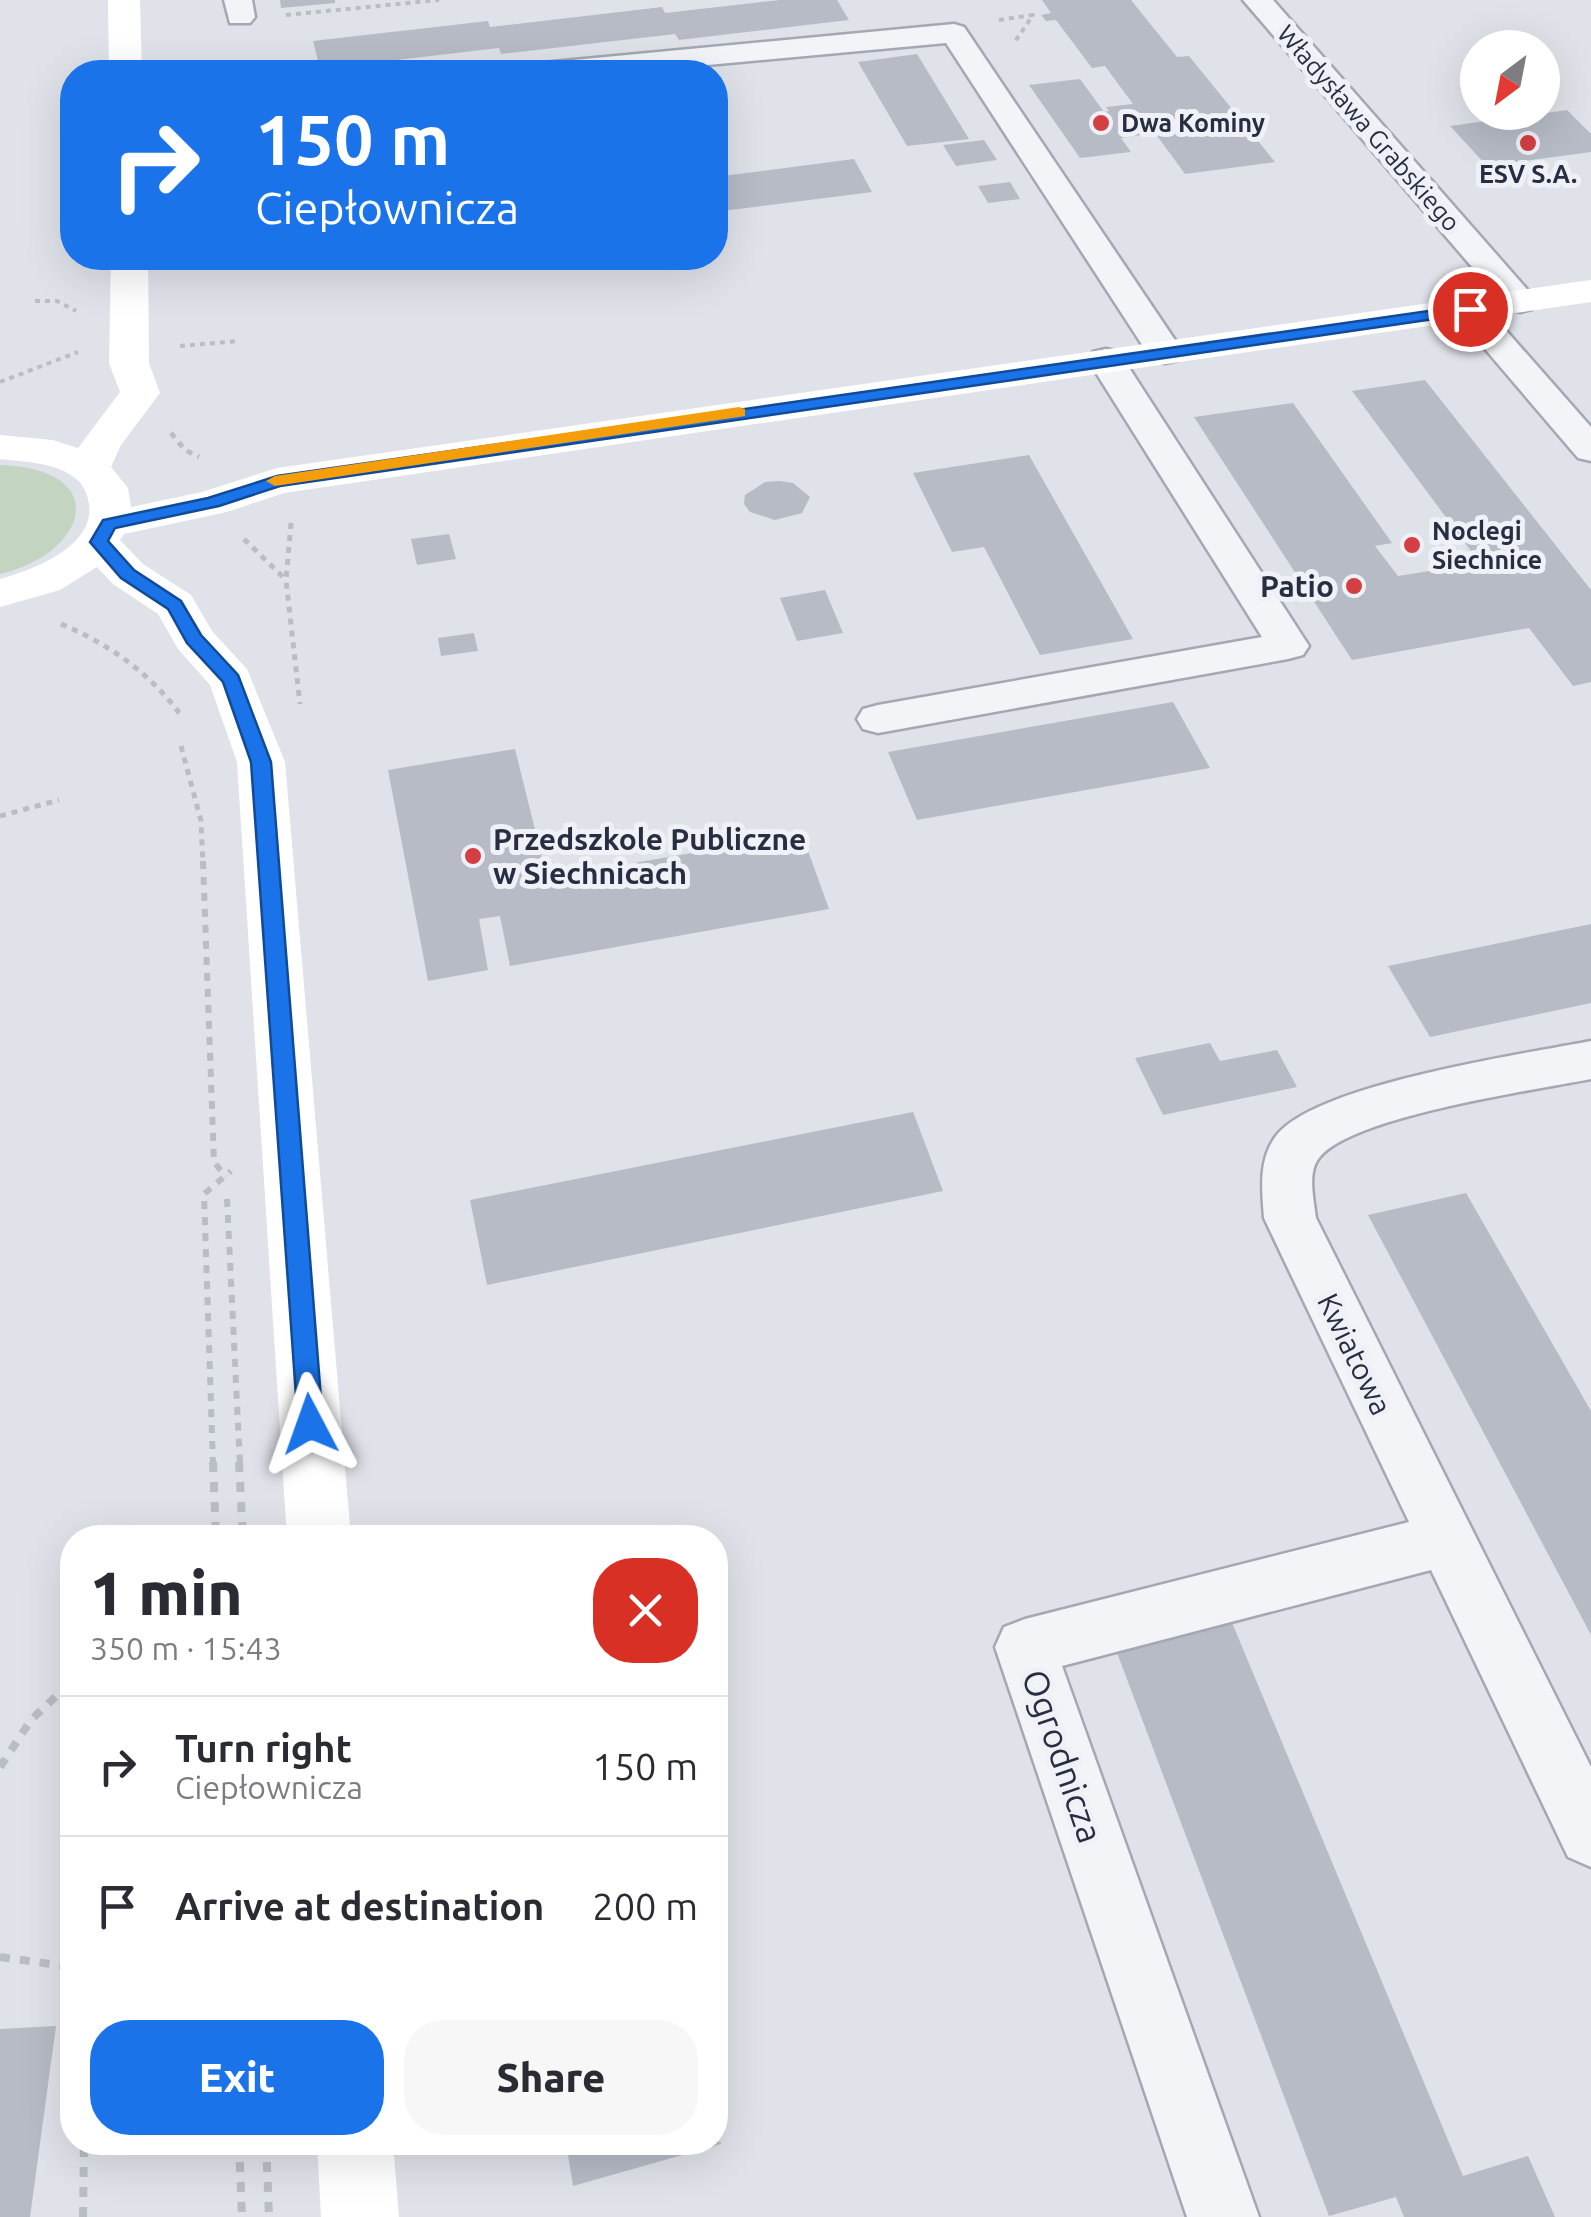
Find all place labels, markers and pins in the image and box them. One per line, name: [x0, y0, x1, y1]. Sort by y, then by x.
place label: Dwa Kominy: [1121, 109, 1265, 137]
marker: Dwa Kominy: [1090, 112, 1112, 134]
marker: ESV S.A.: [1517, 132, 1539, 154]
place label: ESV S.A.: [1479, 160, 1577, 188]
pin: [1428, 267, 1513, 352]
place label: Noclegi Siechnice: [1432, 517, 1542, 574]
marker: Noclegi Siechnice: [1401, 534, 1423, 556]
place label: Patio: [1260, 569, 1334, 603]
marker: Patio: [1343, 575, 1365, 597]
place label: Przedszkole Publiczne w Siechnicach: [493, 822, 806, 890]
marker: Przedszkole Publiczne w Siechnicach: [462, 845, 484, 867]

